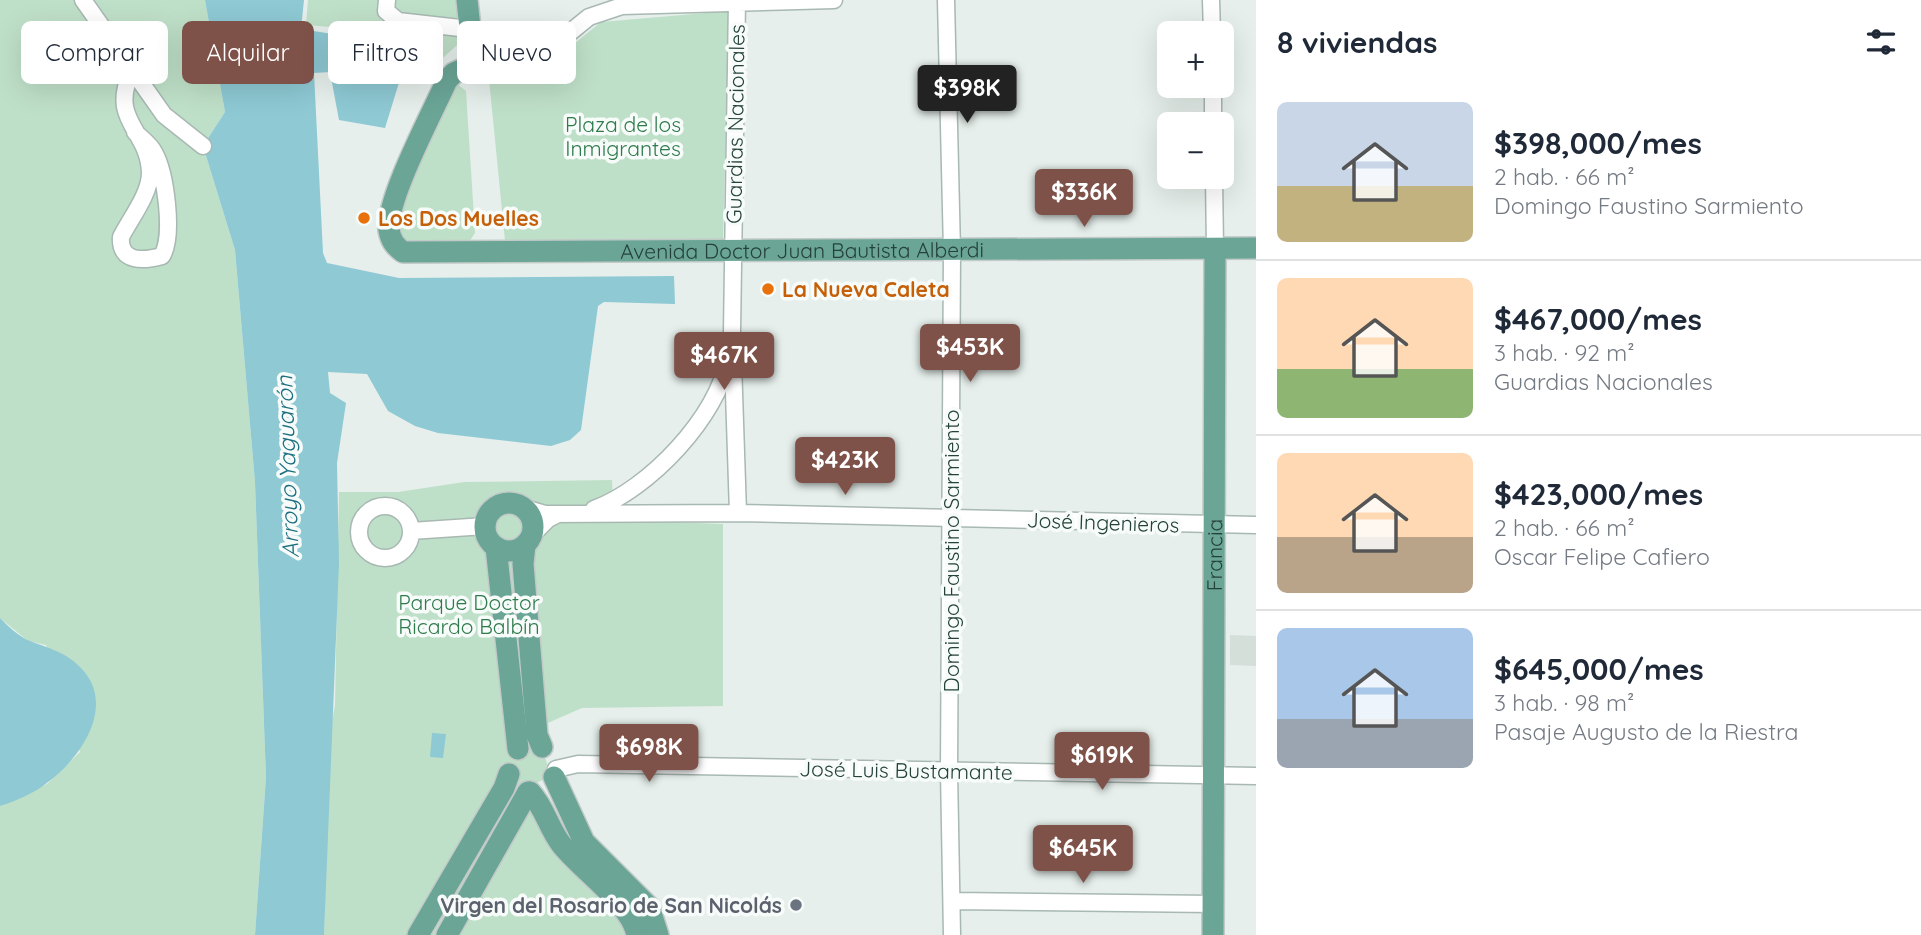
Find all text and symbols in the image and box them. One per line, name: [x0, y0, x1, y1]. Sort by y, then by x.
chip: Comprar: [21, 21, 168, 84]
chip: Alquilar: [182, 21, 314, 84]
chip: Filtros: [328, 21, 443, 84]
chip: Nuevo: [457, 21, 576, 84]
map controls: [1157, 21, 1234, 189]
button: +: [1157, 21, 1234, 98]
text: 8 viviendas: [1277, 23, 1437, 61]
icon: filters: [1862, 23, 1900, 61]
street label: Guardias Nacionales: [720, 24, 750, 224]
pin: $398K: [918, 66, 1016, 125]
text: $398K: [934, 73, 1000, 102]
park label: Plaza de los Inmigrantes: [565, 111, 681, 161]
button: −: [1157, 112, 1234, 189]
text: $398,000/mes: [1494, 124, 1702, 162]
icon: home: [1333, 130, 1417, 214]
text: 2 hab. · 66 m²: [1494, 162, 1634, 191]
pin: $336K: [1035, 170, 1133, 229]
text: $336K: [1051, 177, 1117, 206]
text: Domingo Faustino Sarmiento: [1494, 191, 1804, 220]
place label: Los Dos Muelles: [378, 205, 539, 231]
marker: Los Dos Muelles: [356, 210, 372, 226]
street label: Avenida Doctor Juan Bautista Alberdi: [620, 236, 984, 264]
place label: La Nueva Caleta: [782, 276, 950, 302]
marker: La Nueva Caleta: [760, 281, 776, 297]
text: $467,000/mes: [1494, 300, 1702, 338]
icon: home: [1333, 306, 1417, 390]
pin: $453K: [921, 324, 1019, 384]
pin: $467K: [675, 332, 773, 392]
text: $453K: [936, 332, 1004, 361]
text: 3 hab. · 92 m²: [1494, 338, 1635, 367]
text: $467K: [690, 340, 758, 369]
text: Guardias Nacionales: [1494, 367, 1713, 396]
water label: Arroyo Yaguarón: [269, 375, 305, 559]
street label: Domingo Faustino Sarmiento: [938, 410, 964, 692]
pin: $423K: [796, 438, 894, 497]
text: $423K: [811, 445, 879, 474]
text: $423,000/mes: [1494, 475, 1703, 513]
icon: home: [1333, 481, 1417, 565]
street label: José Ingenieros: [1026, 506, 1180, 538]
text: 2 hab. · 66 m²: [1494, 513, 1634, 542]
street label: Francia: [1201, 519, 1227, 591]
text: Oscar Felipe Cafiero: [1494, 542, 1710, 571]
park label: Parque Doctor Ricardo Balbín: [398, 589, 540, 639]
text: $645,000/mes: [1494, 650, 1704, 688]
icon: home: [1333, 656, 1417, 740]
text: 3 hab. · 98 m²: [1494, 688, 1634, 717]
text: Pasaje Augusto de la Riestra: [1494, 717, 1798, 746]
pin: $698K: [600, 724, 698, 784]
text: $698K: [615, 732, 683, 761]
pin: $619K: [1053, 732, 1151, 792]
text: $619K: [1070, 740, 1134, 769]
street label: José Luis Bustamante: [799, 755, 1013, 785]
pin: $645K: [1034, 826, 1132, 885]
text: $645K: [1049, 833, 1117, 862]
place label: Virgen del Rosario de San Nicolás: [440, 892, 782, 918]
marker: Virgen del Rosario de San Nicolás: [788, 897, 804, 913]

